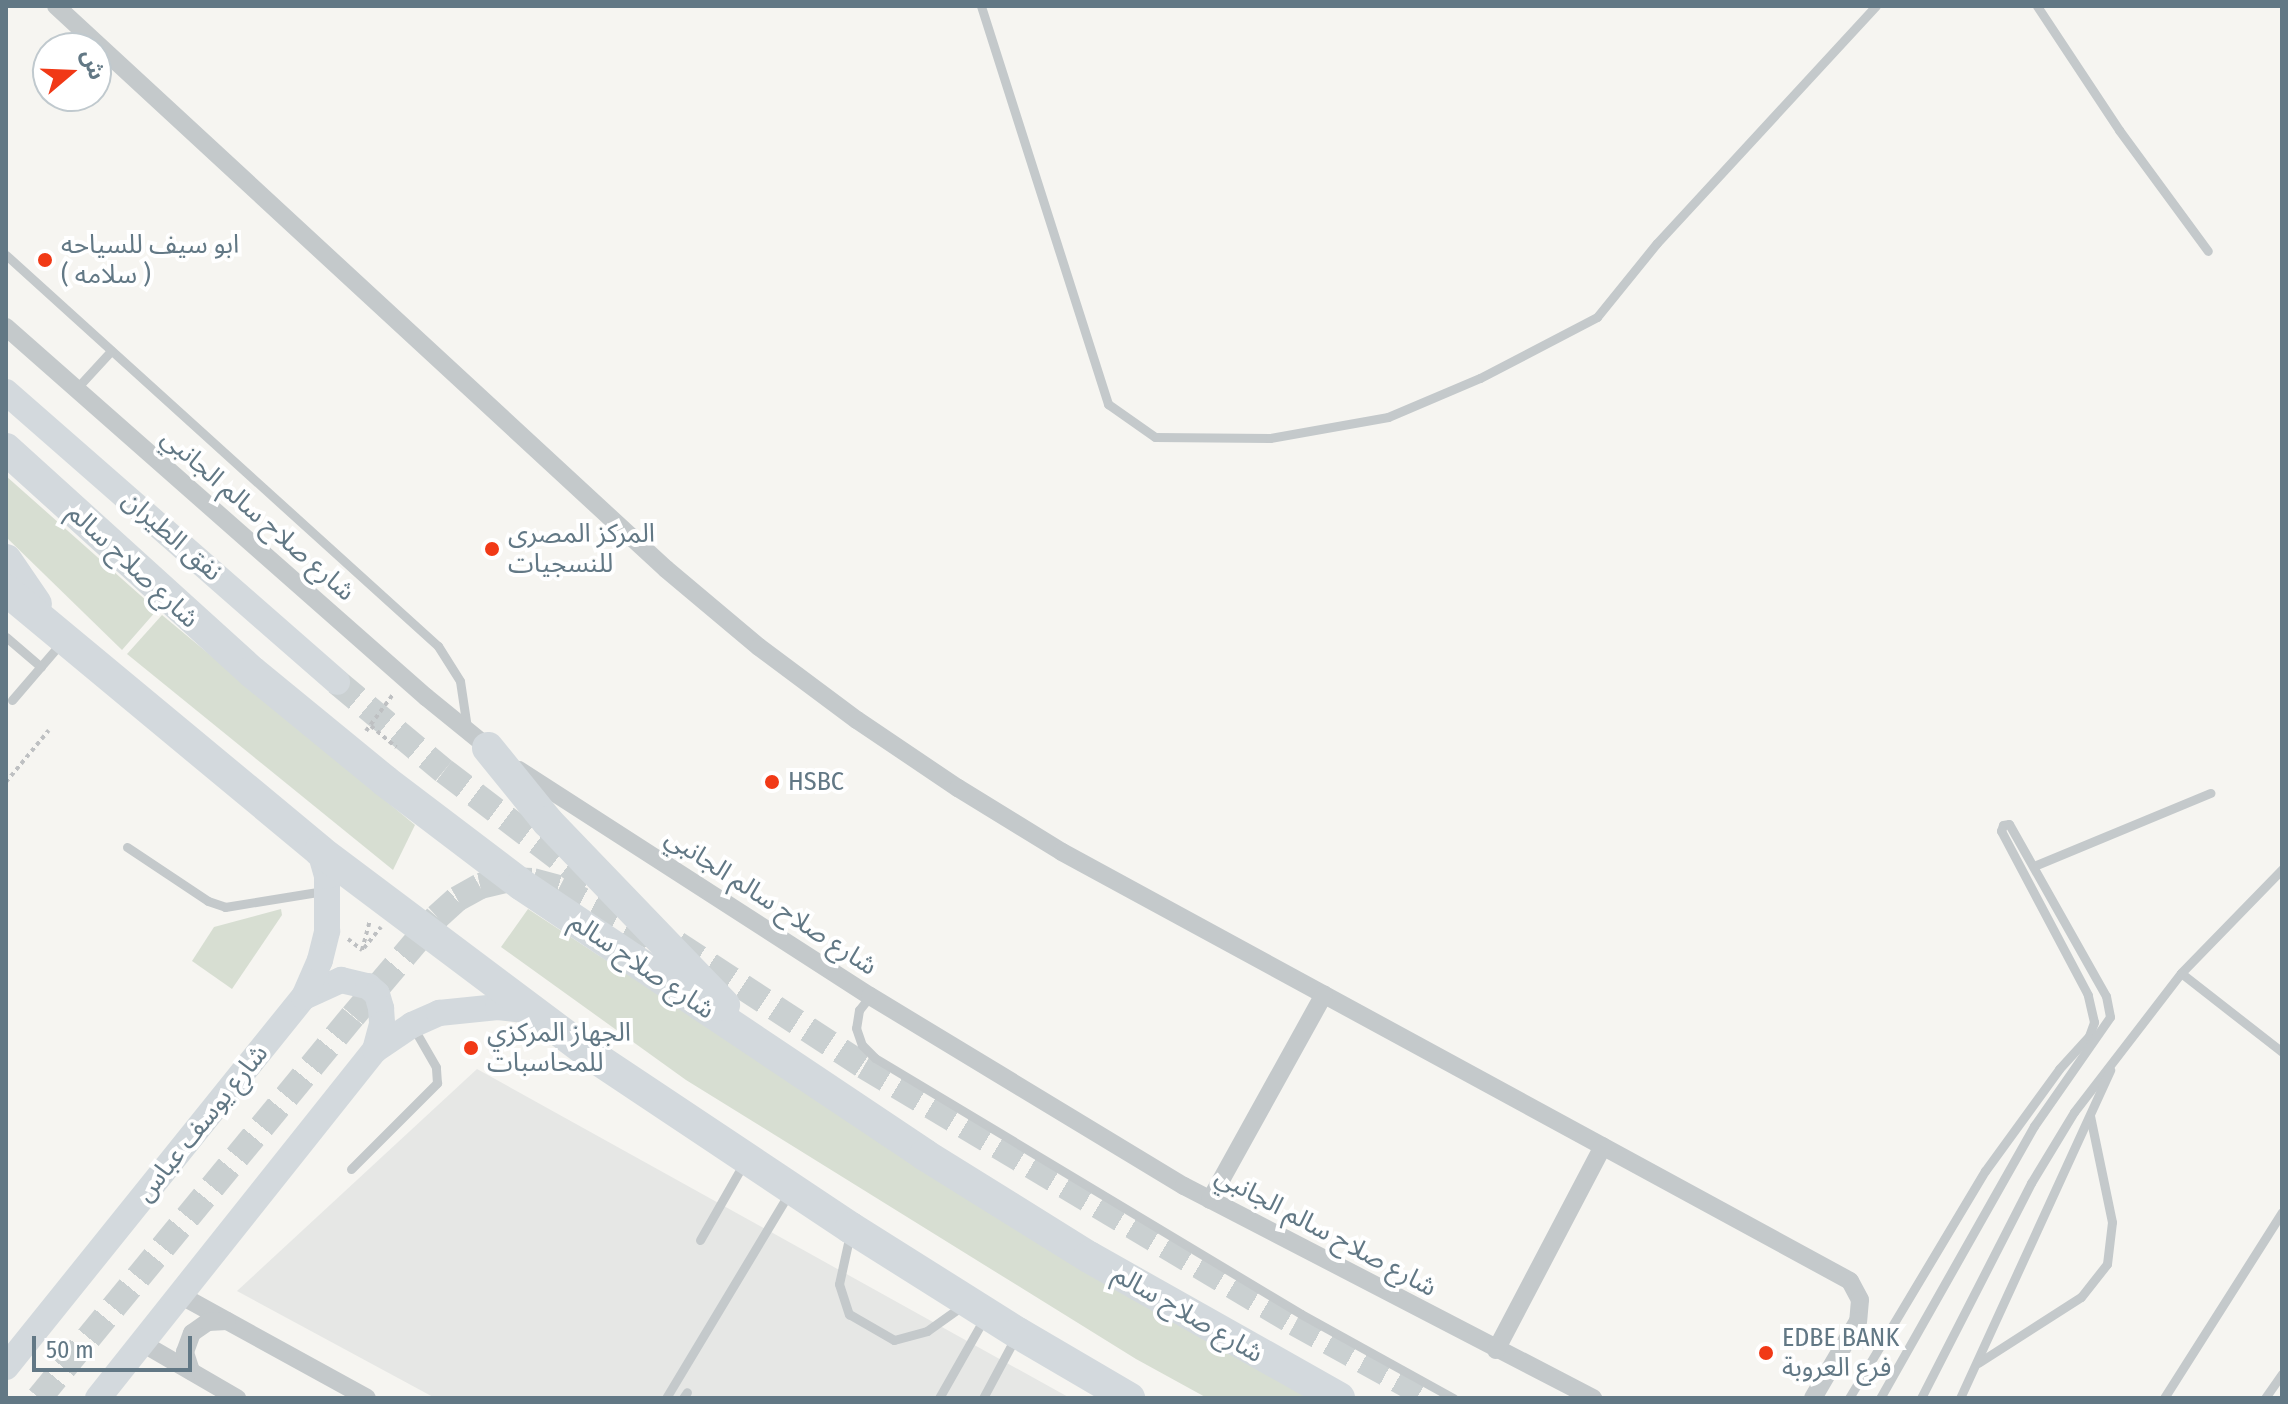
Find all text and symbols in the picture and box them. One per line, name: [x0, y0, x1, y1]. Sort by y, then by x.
north arrow: [32, 32, 112, 112]
text: ش: [76, 46, 111, 83]
place label: ابو سيف للسياحه ( سلامه ): [61, 229, 239, 290]
marker: ابو سيف للسياحه ( سلامه ): [36, 251, 54, 269]
street label: شارع صلاح سالم الجانبي: [155, 422, 361, 608]
street label: نفق الطيران: [116, 484, 228, 588]
street label: شارع صلاح سالم: [61, 497, 205, 635]
place label: المركز المصرى للنسجيات: [508, 518, 655, 580]
marker: المركز المصرى للنسجيات: [483, 540, 501, 558]
place label: HSBC: [788, 766, 844, 798]
marker: HSBC: [763, 773, 781, 791]
street label: شارع صلاح سالم الجانبي: [659, 822, 883, 982]
street label: شارع صلاح سالم: [564, 906, 720, 1026]
place label: الجهاز المركزي للمحاسبات: [487, 1017, 631, 1078]
street label: شارع يوسف عباس: [129, 1038, 275, 1208]
marker: الجهاز المركزي للمحاسبات: [462, 1039, 480, 1057]
street label: شارع صلاح سالم الجانبي: [1210, 1160, 1442, 1304]
street label: شارع صلاح سالم: [1108, 1259, 1268, 1369]
scale bar: [36, 1320, 196, 1370]
place label: EDBE BANK فرع العروبة: [1782, 1322, 1899, 1384]
text: 50 m: [46, 1336, 94, 1364]
marker: EDBE BANK فرع العروبة: [1757, 1344, 1775, 1362]

